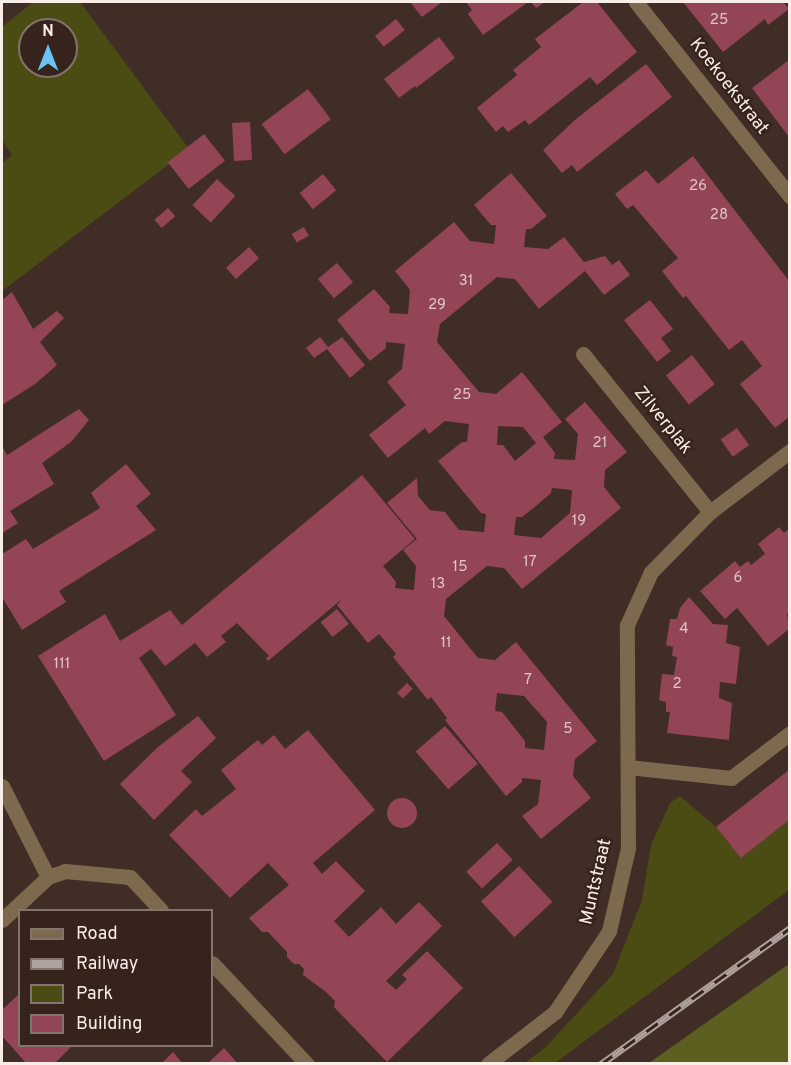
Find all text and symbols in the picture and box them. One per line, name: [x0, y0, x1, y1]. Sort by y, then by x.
house number: 25: [710, 12, 728, 30]
north arrow: [18, 18, 78, 78]
text: N: [42, 22, 54, 42]
street label: Koekoekstraat: [684, 35, 772, 139]
house number: 26: [689, 178, 707, 196]
house number: 28: [710, 207, 728, 225]
house number: 31: [459, 273, 473, 291]
house number: 29: [428, 297, 446, 315]
street label: Zilverplak: [628, 383, 696, 459]
house number: 25: [453, 387, 471, 405]
house number: 21: [593, 435, 607, 453]
house number: 19: [572, 513, 586, 531]
house number: 17: [523, 554, 537, 572]
house number: 15: [453, 559, 467, 577]
house number: 6: [734, 570, 742, 588]
house number: 13: [431, 576, 445, 594]
house number: 4: [679, 621, 689, 639]
house number: 11: [440, 635, 452, 653]
house number: 111: [54, 656, 70, 674]
house number: 7: [524, 672, 532, 690]
house number: 2: [672, 676, 682, 694]
house number: 5: [563, 721, 573, 739]
street label: Muntstraat: [577, 837, 617, 927]
legend: [18, 909, 213, 1047]
text: Road: [76, 923, 118, 946]
text: Railway: [76, 953, 138, 976]
text: Park: [76, 983, 113, 1006]
text: Building: [76, 1013, 142, 1036]

